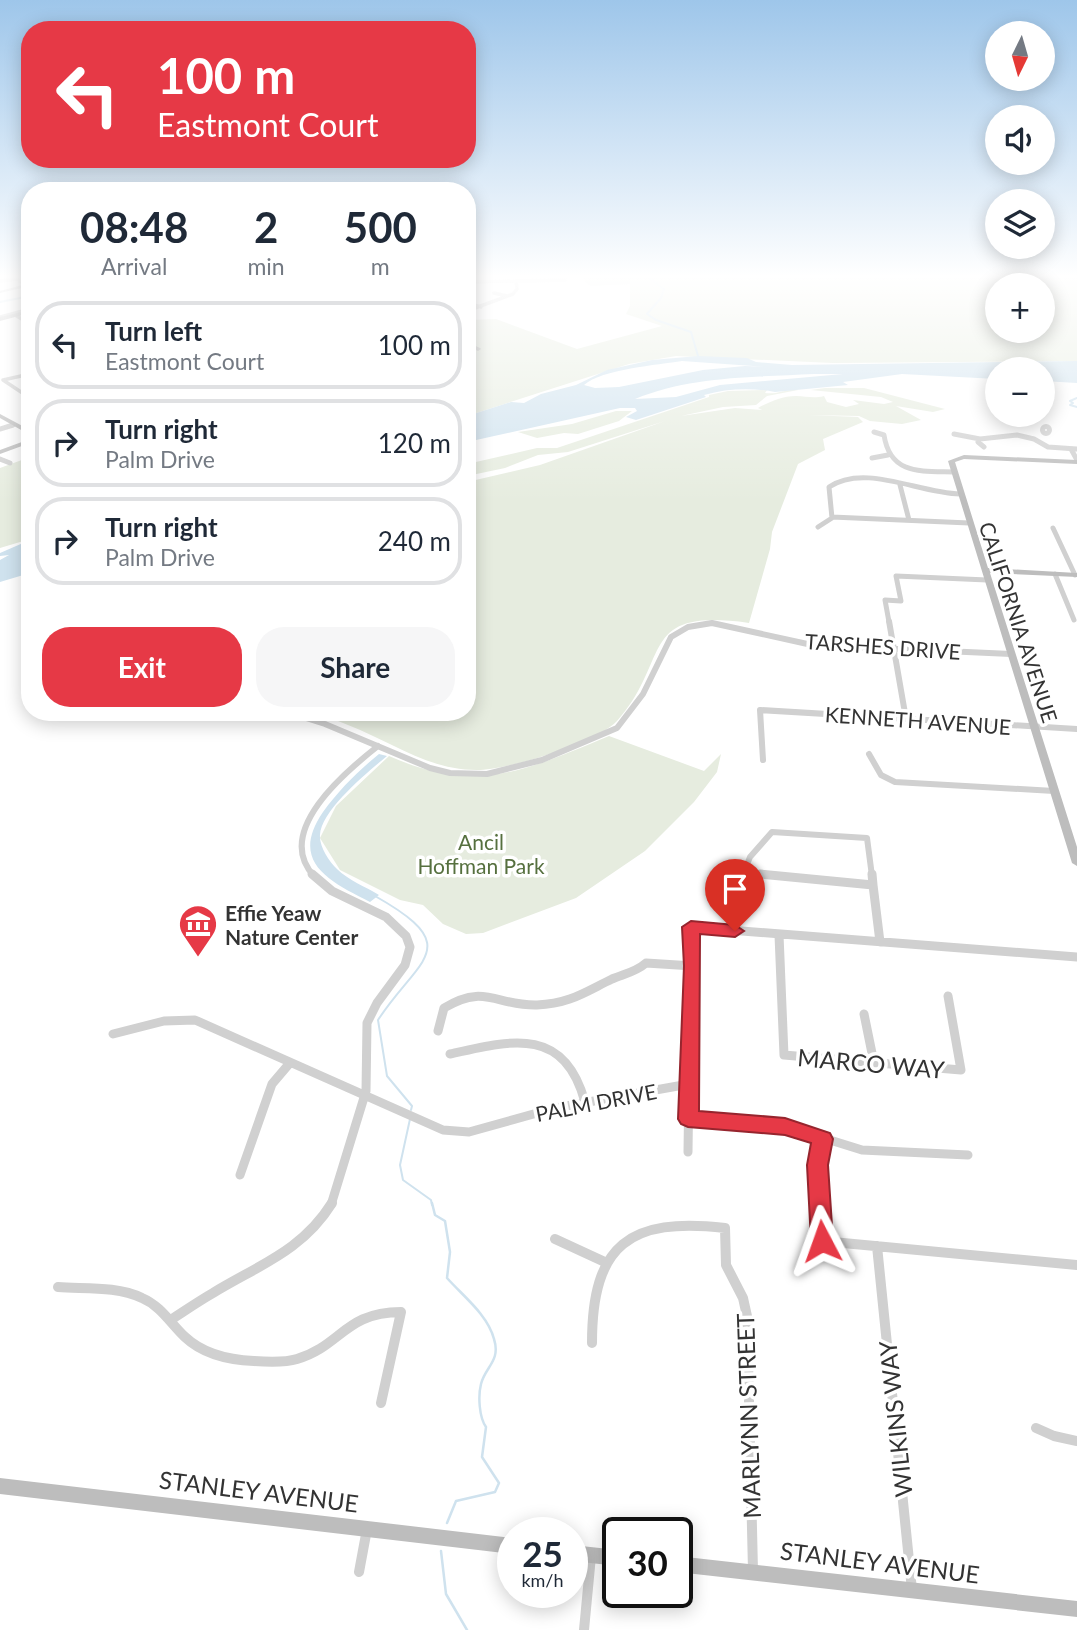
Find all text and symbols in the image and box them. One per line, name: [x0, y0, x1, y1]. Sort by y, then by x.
north arrow: [985, 21, 1055, 91]
map controls: [985, 21, 1055, 427]
text: 100 m: [157, 46, 295, 104]
icon: left: [42, 49, 133, 140]
text: Eastmont Court: [157, 105, 378, 144]
button: sound: [985, 105, 1055, 175]
button: layers: [985, 189, 1055, 259]
text: 08:48: [80, 202, 188, 252]
text: 2: [254, 202, 278, 252]
text: 500: [344, 202, 417, 252]
text: Arrival: [101, 252, 167, 280]
text: min: [247, 252, 285, 280]
text: m: [371, 252, 390, 280]
button: +: [985, 273, 1055, 343]
text: Turn left: [105, 315, 202, 347]
icon: left: [46, 326, 84, 364]
text: 100 m: [378, 329, 451, 361]
text: Eastmont Court: [105, 347, 264, 375]
button: −: [985, 357, 1055, 427]
text: Turn right: [105, 413, 218, 445]
icon: right: [46, 424, 84, 462]
text: 120 m: [378, 427, 451, 459]
text: Palm Drive: [105, 445, 215, 473]
text: Turn right: [105, 511, 218, 543]
street label: CALIFORNIA AVENUE: [975, 518, 1063, 726]
icon: right: [46, 522, 84, 560]
text: 240 m: [378, 525, 451, 557]
text: Palm Drive: [105, 543, 215, 571]
button: Exit: [42, 627, 242, 707]
button: Share: [256, 627, 455, 707]
street label: TARSHES DRIVE: [804, 628, 962, 664]
street label: KENNETH AVENUE: [824, 701, 1012, 739]
park label: Ancil Hoffman Park: [417, 829, 545, 878]
pin: [705, 859, 765, 931]
icon: arrive: [716, 870, 754, 908]
place label: Effie Yeaw Nature Center: [225, 900, 358, 949]
museum icon: Effie Yeaw Nature Center: [177, 903, 219, 958]
street label: MARCO WAY: [796, 1042, 946, 1084]
street label: PALM DRIVE: [533, 1078, 659, 1126]
position arrow: [785, 1204, 859, 1278]
street label: MARLYNN STREET: [730, 1313, 766, 1519]
street label: WILKINS WAY: [872, 1339, 918, 1499]
street label: STANLEY AVENUE: [158, 1464, 360, 1518]
speed limit sign: 30: [602, 1517, 693, 1608]
text: 25: [522, 1532, 563, 1574]
street label: STANLEY AVENUE: [779, 1535, 981, 1589]
text: km/h: [521, 1569, 564, 1591]

